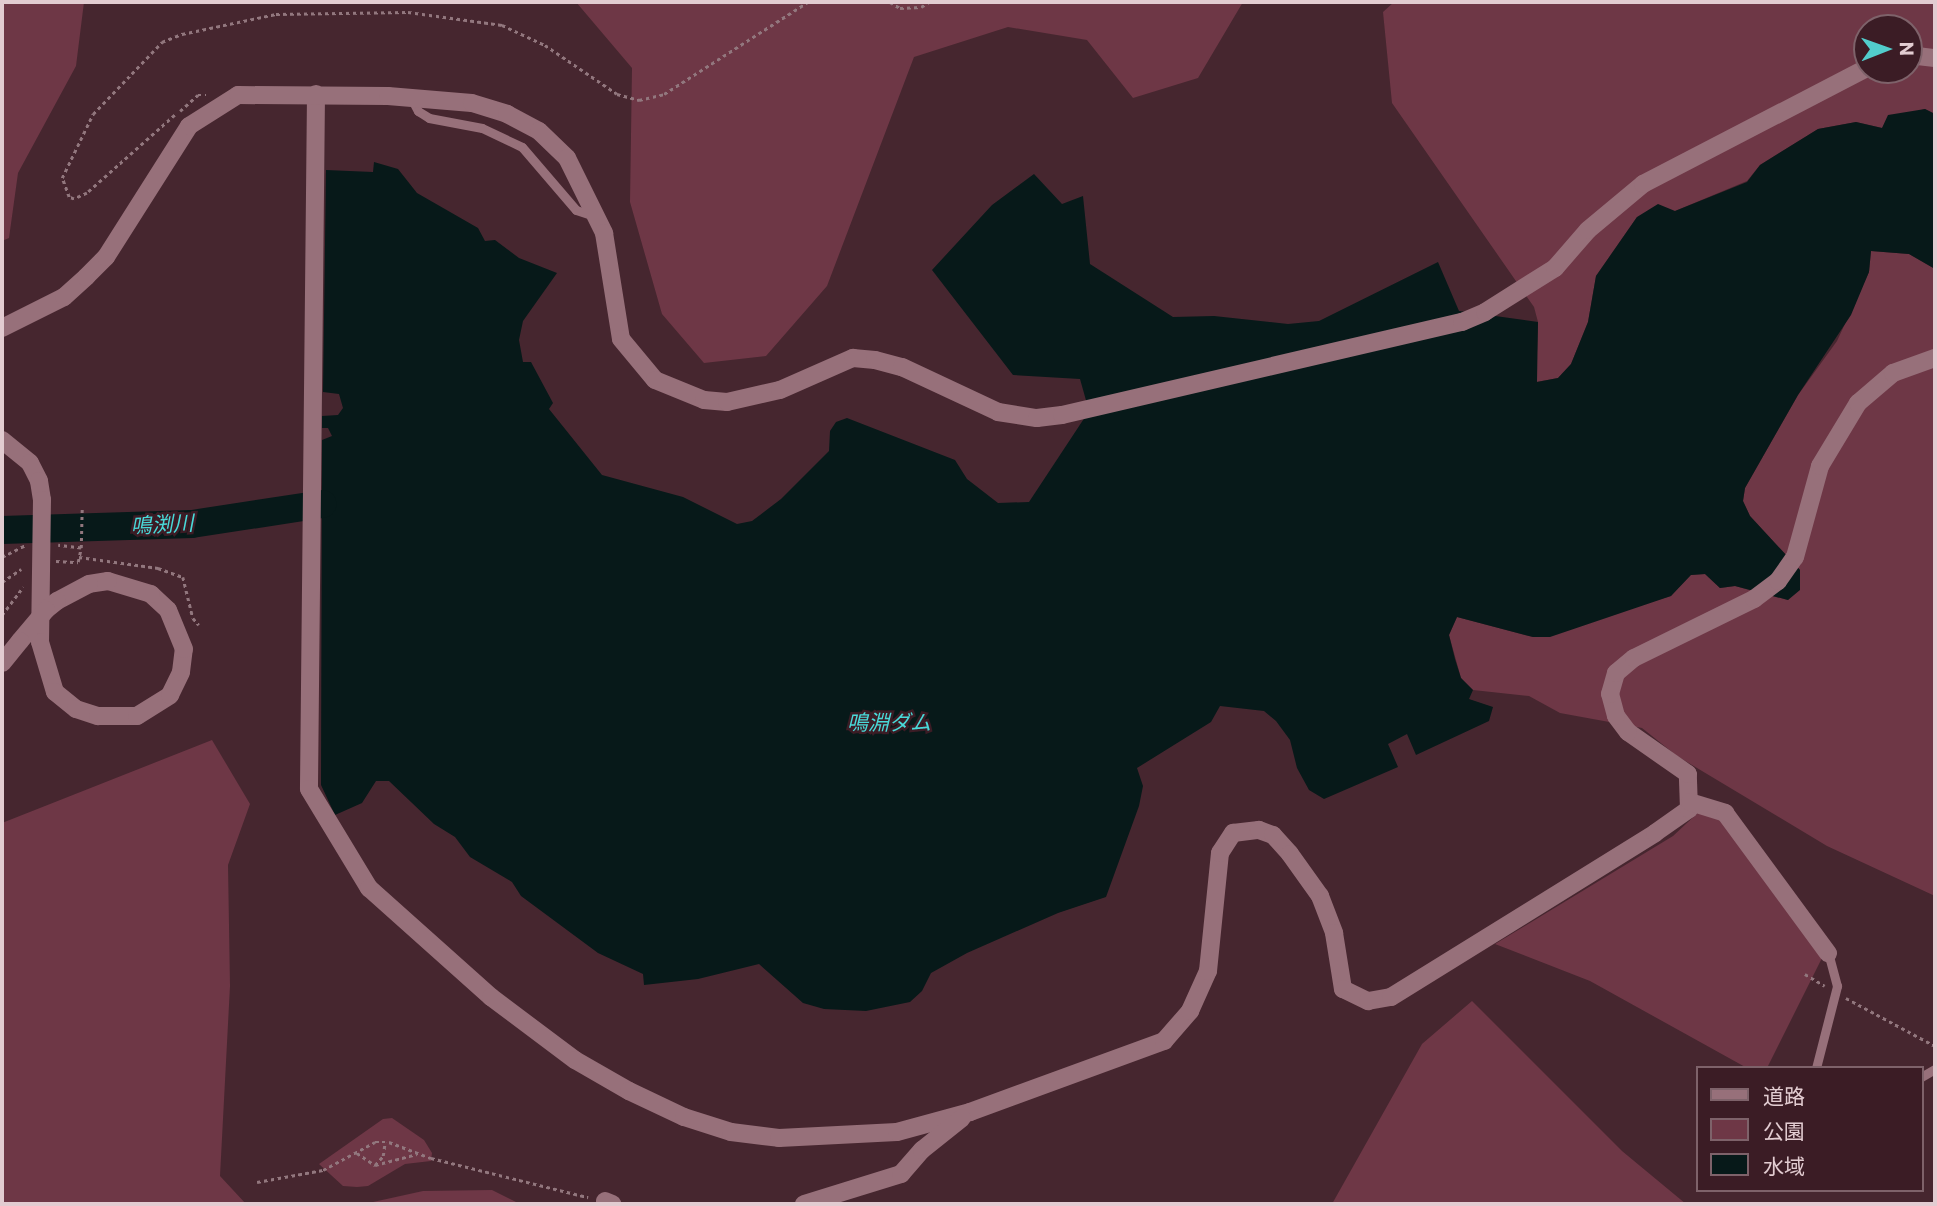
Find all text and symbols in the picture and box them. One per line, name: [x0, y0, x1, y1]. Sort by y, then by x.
north arrow: [1853, 14, 1923, 84]
text: N: [1896, 41, 1919, 56]
water label: 鳴渕川: [130, 510, 194, 538]
water label: 鳴淵ダム: [847, 709, 931, 735]
legend: [1696, 1066, 1923, 1192]
text: 道路: [1763, 1083, 1805, 1108]
text: 公園: [1763, 1118, 1805, 1143]
text: 水域: [1763, 1153, 1805, 1178]

